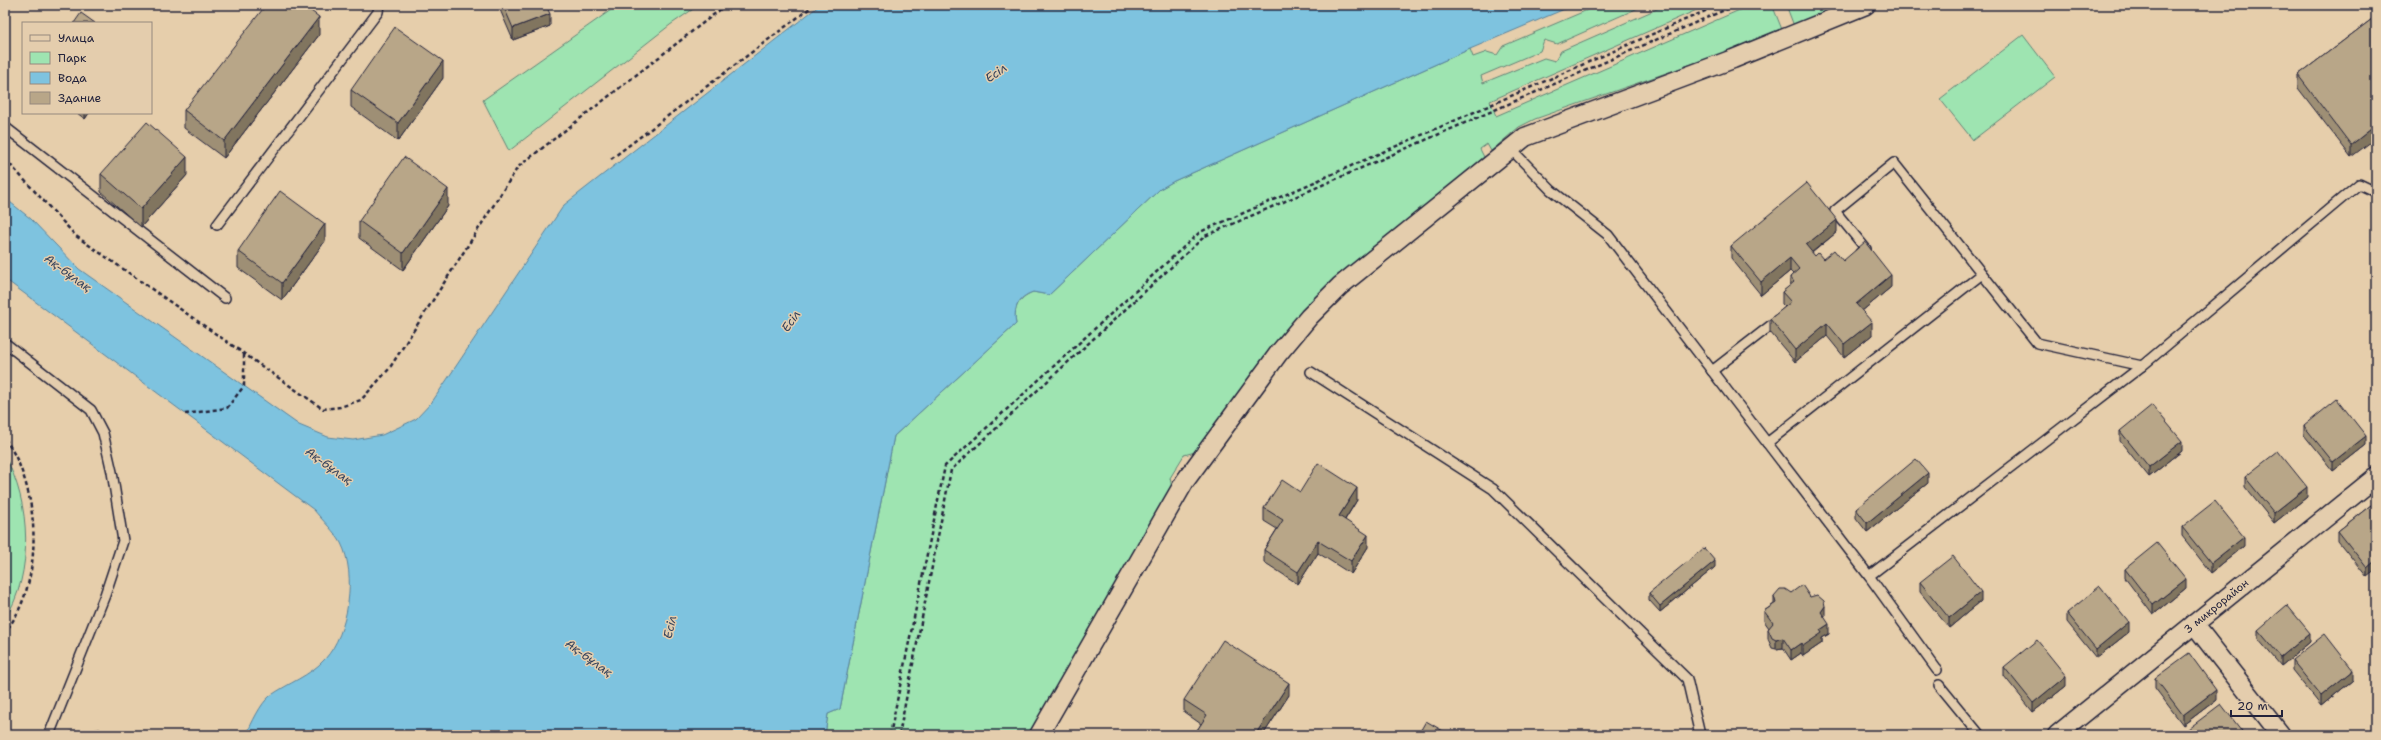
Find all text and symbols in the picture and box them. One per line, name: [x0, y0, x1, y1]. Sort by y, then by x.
legend: [22, 22, 152, 114]
text: Улица: [58, 30, 95, 46]
text: Парк: [58, 50, 87, 66]
water label: Есіл: [982, 60, 1010, 86]
text: Вода: [58, 70, 87, 86]
text: Здание: [58, 90, 102, 106]
water label: Ақ-бұлақ: [41, 250, 95, 296]
water label: Есіл: [778, 307, 804, 335]
water label: Ақ-бұлақ: [302, 443, 356, 489]
street label: 3 микрорайон: [2181, 576, 2252, 637]
water label: Есіл: [660, 614, 680, 640]
water label: Ақ-бұлақ: [562, 635, 616, 681]
scale bar: [2231, 692, 2282, 718]
text: 20 m: [2237, 698, 2268, 714]

